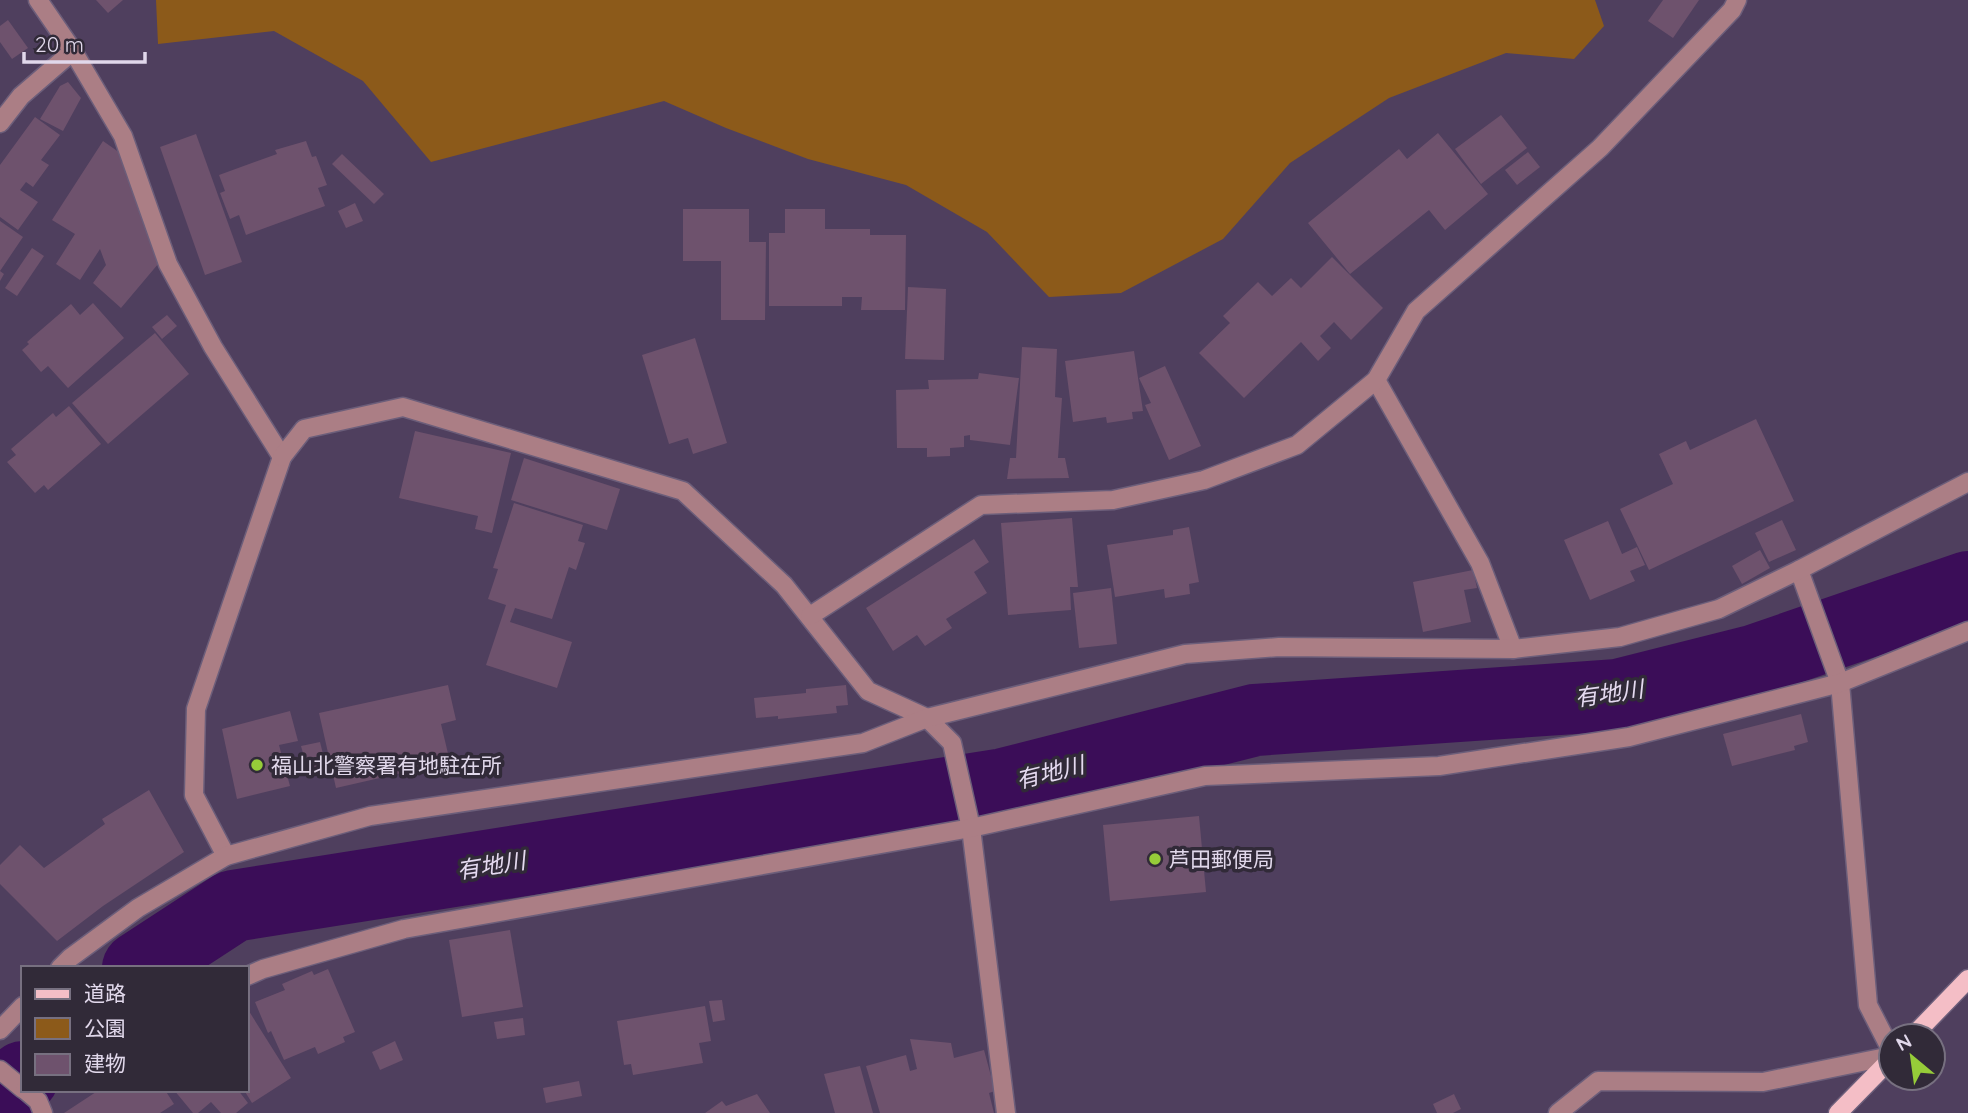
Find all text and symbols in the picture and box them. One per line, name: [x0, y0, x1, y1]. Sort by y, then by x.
scale bar: [24, 21, 145, 65]
text: 20 m: [35, 31, 84, 57]
water label: 有地川: [1573, 673, 1648, 712]
water label: 有地川: [1013, 749, 1090, 794]
place label: 福山北警察署有地駐在所: [271, 752, 502, 778]
marker: 福山北警察署有地駐在所: [249, 757, 265, 773]
water label: 有地川: [455, 845, 530, 885]
place label: 芦田郵便局: [1169, 846, 1274, 872]
marker: 芦田郵便局: [1147, 851, 1163, 867]
legend: [21, 966, 248, 1092]
text: 道路: [84, 980, 126, 1006]
text: 公園: [84, 1015, 126, 1041]
north arrow: [1877, 1022, 1947, 1092]
text: N: [1892, 1028, 1916, 1056]
text: 建物: [84, 1050, 126, 1076]

